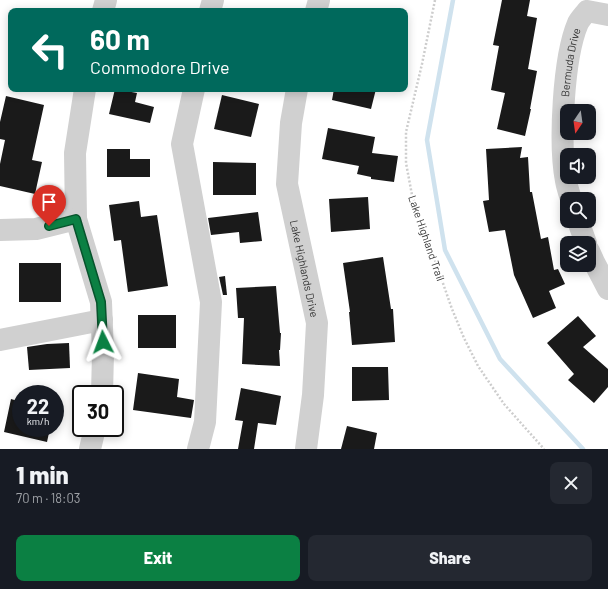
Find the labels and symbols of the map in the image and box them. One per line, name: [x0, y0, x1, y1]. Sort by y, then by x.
street label: Bermuda Drive: [558, 26, 582, 97]
north arrow: [560, 104, 596, 140]
pin: [32, 185, 66, 226]
street label: Lake Highland Trail: [406, 193, 448, 283]
street label: Lake Highlands Drive: [288, 219, 322, 318]
position arrow: [82, 321, 124, 363]
speed limit sign: 30: [72, 385, 124, 437]

